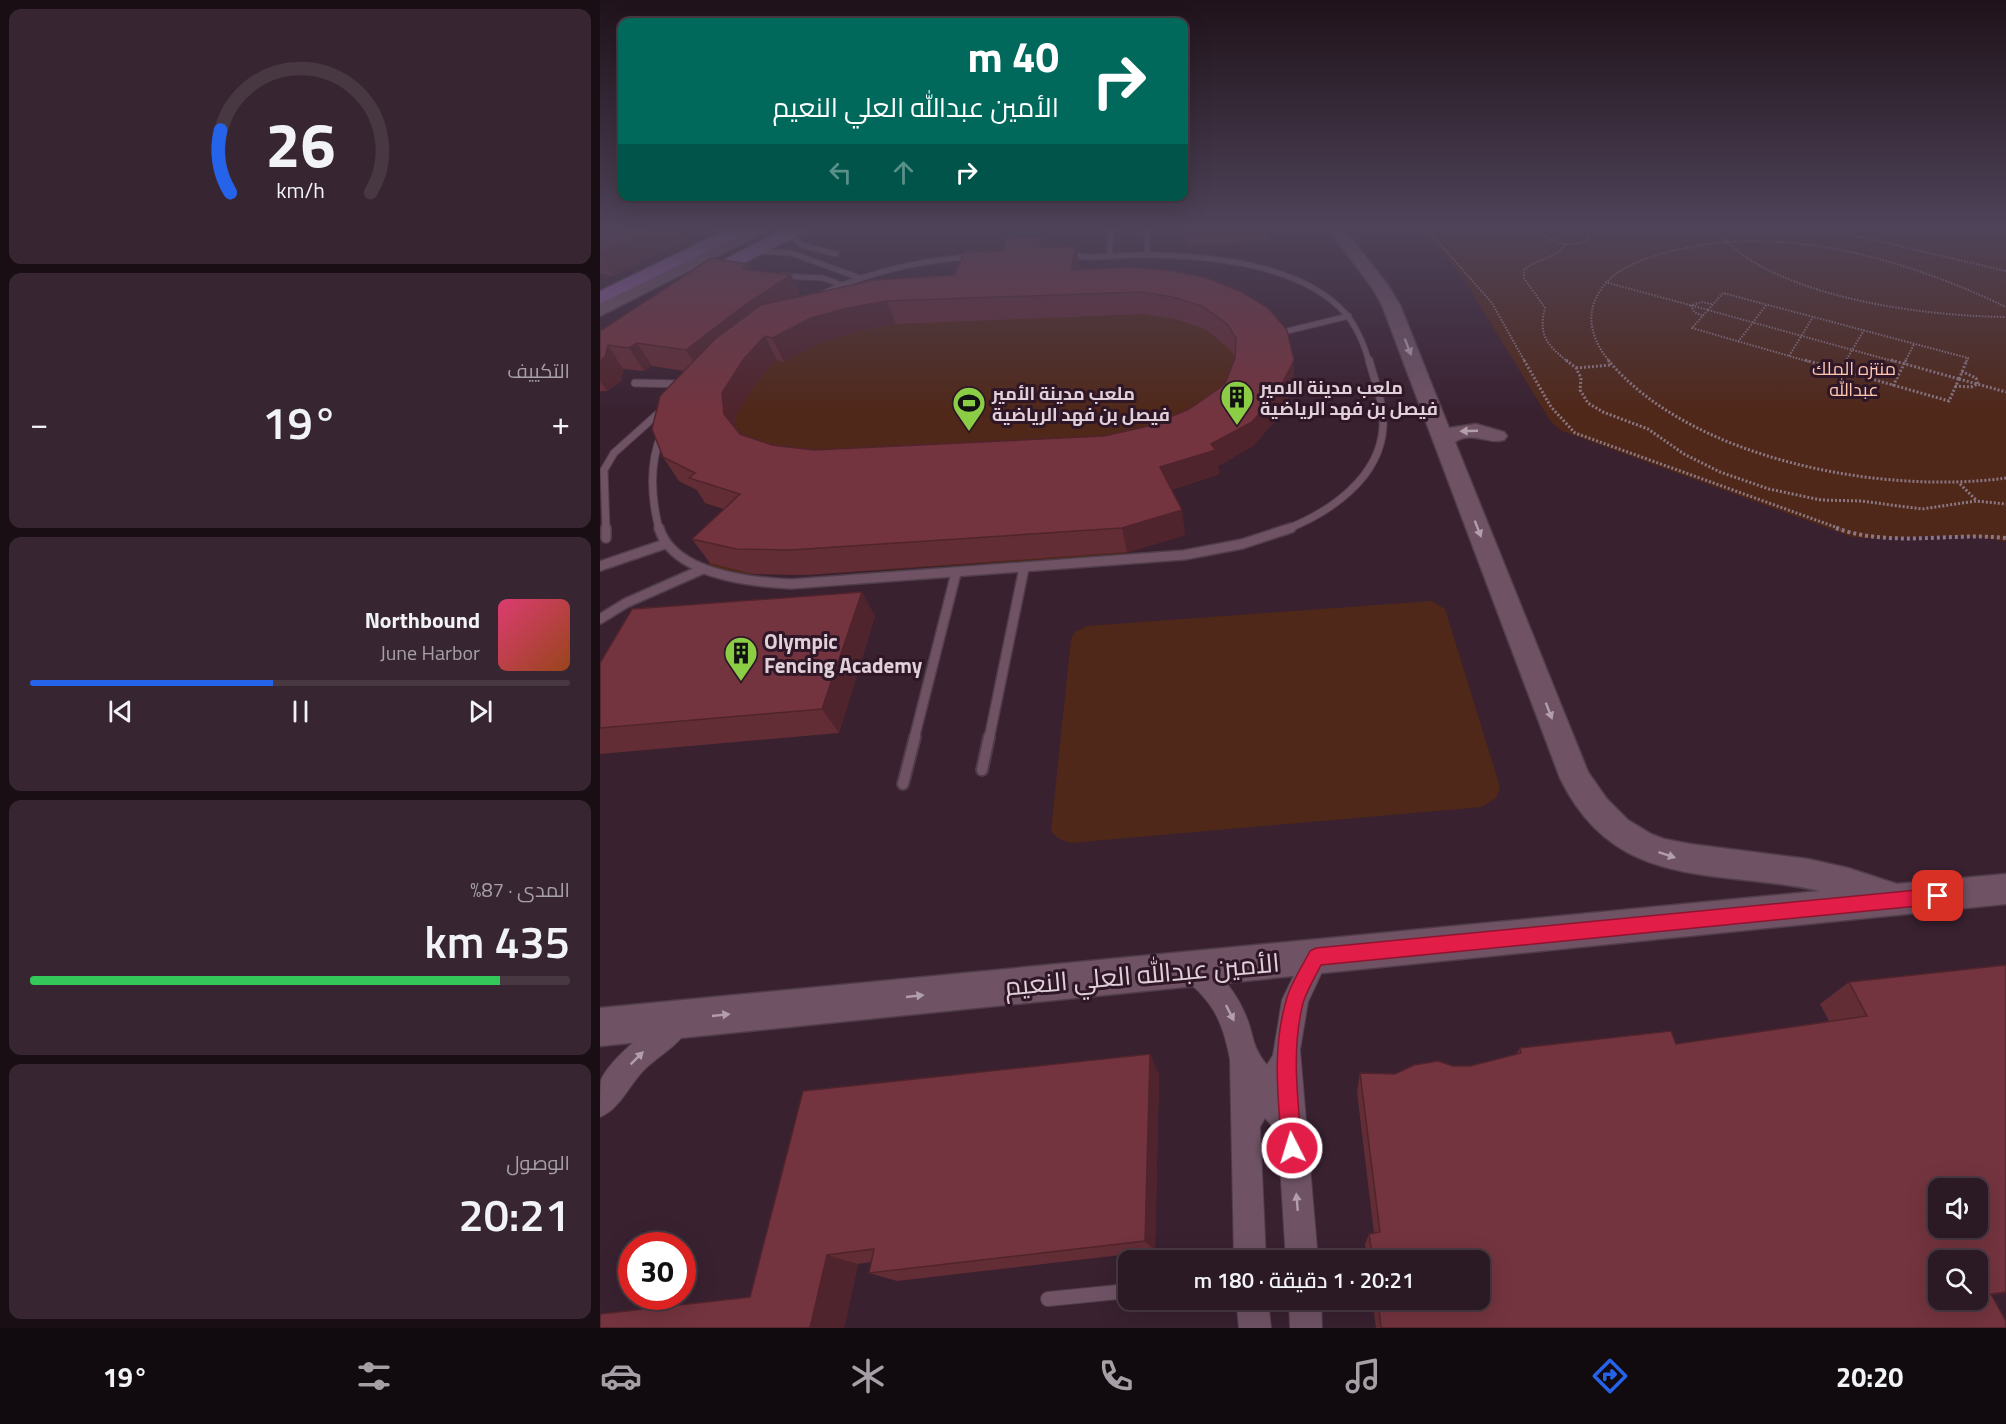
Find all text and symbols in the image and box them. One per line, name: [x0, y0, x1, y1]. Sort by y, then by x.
text: 40 m: [967, 24, 1059, 88]
icon: right: [1080, 42, 1158, 120]
text: الأمين عبدالله العلي النعيم: [773, 86, 1059, 127]
text: 26: [265, 97, 335, 192]
icon: left: [824, 156, 857, 189]
icon: ahead: [887, 156, 920, 189]
icon: right: [950, 156, 983, 189]
text: km/h: [276, 175, 324, 207]
one-way arrow: [1404, 338, 1413, 356]
text: التكييف: [507, 355, 570, 386]
park label: منتزه الملك عبدالله: [1812, 355, 1896, 403]
place label: ملعب مدينة الامير فيصل بن فهد الرياضية: [1259, 374, 1438, 422]
building icon: ملعب مدينة الامير فيصل بن فهد الرياضية: [1219, 379, 1255, 426]
place label: ملعب مدينة الأمير فيصل بن فهد الرياضية: [991, 380, 1170, 428]
sports icon: ملعب مدينة الأمير فيصل بن فهد الرياضية: [951, 385, 987, 432]
text: 19°: [262, 388, 338, 456]
text: −: [30, 398, 48, 448]
text: +: [552, 398, 570, 448]
one-way arrow: [1460, 426, 1479, 436]
one-way arrow: [1474, 520, 1484, 538]
text: Northbound: [365, 603, 480, 637]
place label: Olympic Fencing Academy: [764, 625, 923, 681]
building icon: Olympic Fencing Academy: [723, 635, 759, 682]
text: June Harbor: [380, 637, 480, 668]
icon: previous: [104, 695, 137, 728]
icon: pause: [284, 695, 317, 728]
icon: next: [464, 695, 497, 728]
one-way arrow: [1545, 702, 1554, 720]
one-way arrow: [1658, 850, 1676, 860]
pin: [1912, 870, 1963, 921]
text: المدى · 87%: [470, 874, 570, 905]
icon: arrive: [1921, 879, 1954, 912]
text: 435 km: [424, 907, 570, 975]
street label: الأمين عبدالله العلي النعيم: [1003, 943, 1281, 1007]
one-way arrow: [906, 991, 925, 1001]
one-way arrow: [1225, 1004, 1235, 1021]
one-way arrow: [711, 1010, 730, 1020]
one-way arrow: [630, 1051, 644, 1066]
position arrow: [1260, 1116, 1324, 1180]
text: الوصول: [506, 1147, 570, 1178]
map controls: [1928, 1178, 1988, 1310]
button: sound: [1928, 1178, 1988, 1238]
text: 20:21: [458, 1180, 570, 1248]
one-way arrow: [1292, 1192, 1302, 1211]
speed limit sign: 30: [618, 1232, 696, 1310]
button: search: [1928, 1250, 1988, 1310]
text: 20:21 · 1 دقيقة · 180 m: [1194, 1263, 1414, 1297]
icon: filters: [353, 1355, 395, 1397]
icon: car: [600, 1355, 642, 1397]
icon: climate: [847, 1355, 889, 1397]
icon: phone: [1095, 1355, 1137, 1397]
icon: music: [1342, 1355, 1384, 1397]
icon: directions: [1589, 1355, 1631, 1397]
text: 19°: [103, 1356, 148, 1397]
text: 20:20: [1836, 1356, 1903, 1397]

